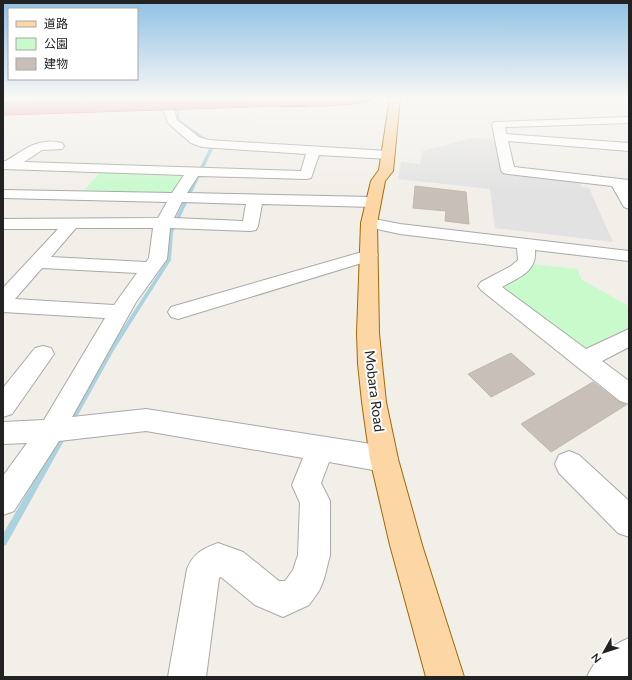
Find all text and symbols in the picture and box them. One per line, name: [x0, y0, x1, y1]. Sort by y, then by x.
legend: [8, 8, 138, 80]
text: 道路: [44, 16, 68, 31]
text: 公園: [44, 36, 68, 51]
text: 建物: [44, 56, 68, 71]
street label: Mobara Road: [362, 349, 388, 433]
north arrow: [584, 632, 624, 672]
text: N: [588, 651, 604, 666]

